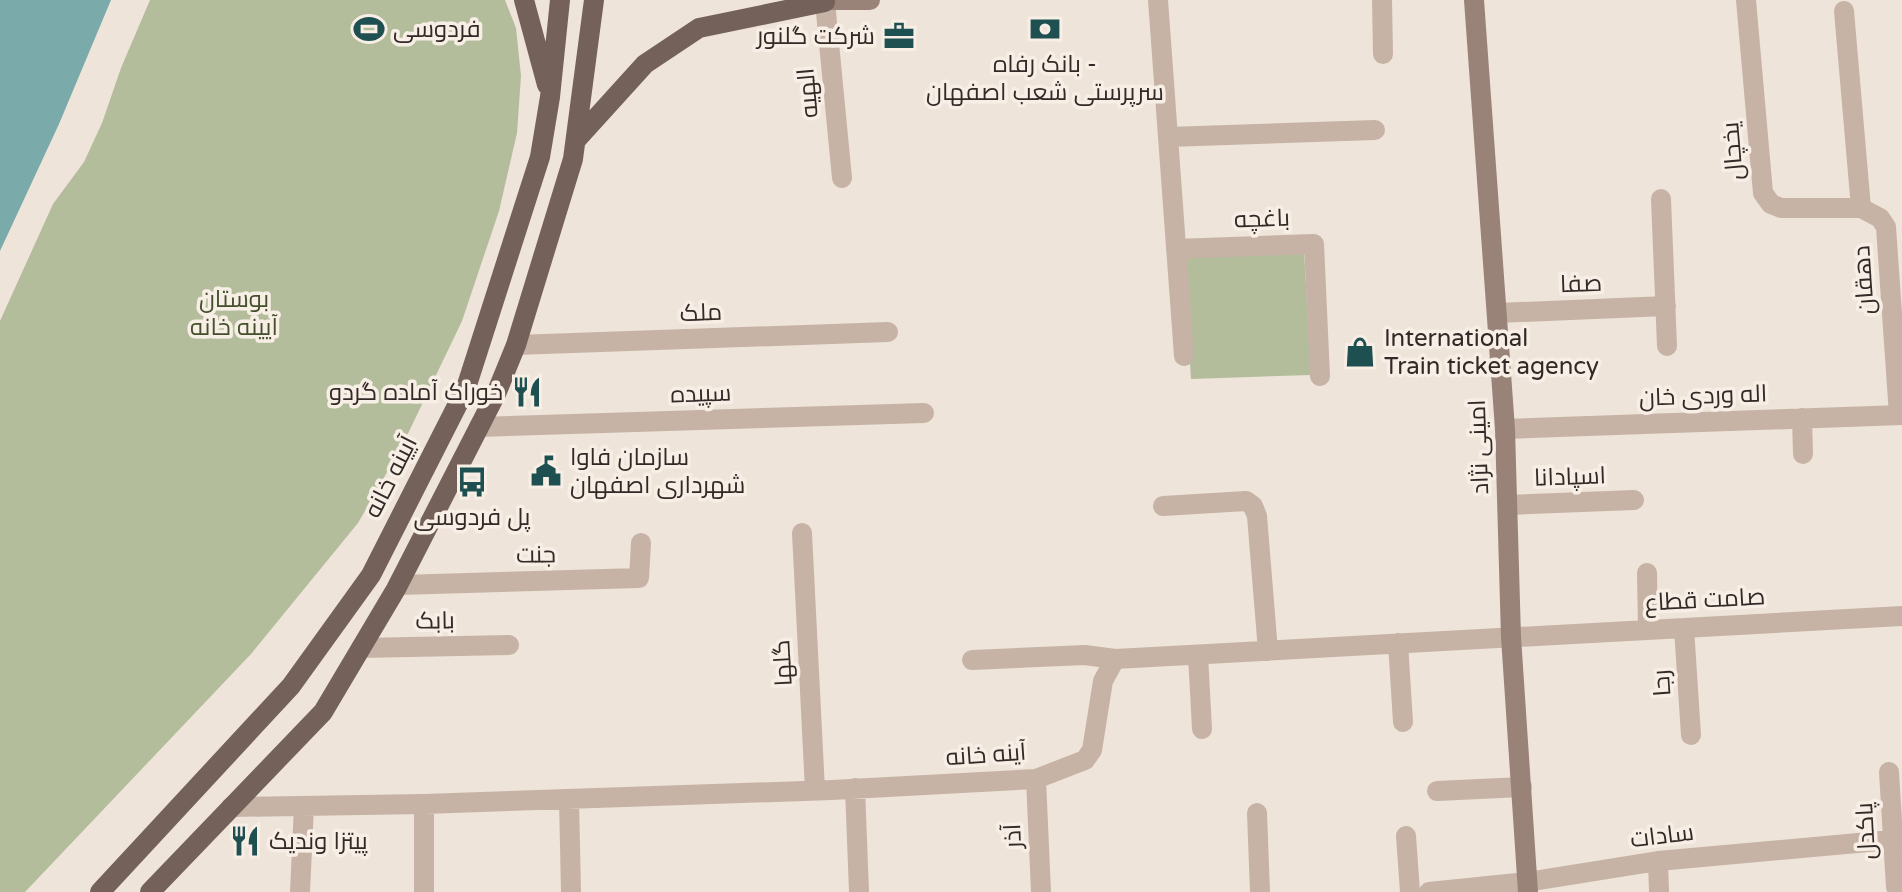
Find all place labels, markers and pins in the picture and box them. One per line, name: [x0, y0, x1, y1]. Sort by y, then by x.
sports icon: فردوسی: [352, 12, 386, 46]
bank icon: بانک رفاه - سرپرستی شعب اصفهان: [1028, 12, 1062, 46]
place label: فردوسی: [393, 15, 481, 44]
office icon: شرکت گلنور: [882, 19, 916, 53]
place label: شرکت گلنور: [755, 22, 875, 51]
place label: بانک رفاه - سرپرستی شعب اصفهان: [926, 50, 1164, 108]
place label: International Train ticket agency: [1384, 324, 1599, 381]
shop icon: International Train ticket agency: [1343, 335, 1377, 369]
restaurant icon: خوراک آماده گردو: [510, 375, 544, 409]
place label: خوراک آماده گردو: [329, 378, 503, 407]
place label: سازمان فاوا شهرداری اصفهان: [570, 443, 745, 500]
public building icon: سازمان فاوا شهرداری اصفهان: [529, 454, 563, 488]
bus stop icon: پل فردوسی: [455, 465, 489, 499]
place label: پل فردوسی: [414, 503, 531, 533]
restaurant icon: پیتزا وندیک: [228, 824, 262, 858]
place label: پیتزا وندیک: [269, 827, 368, 857]

